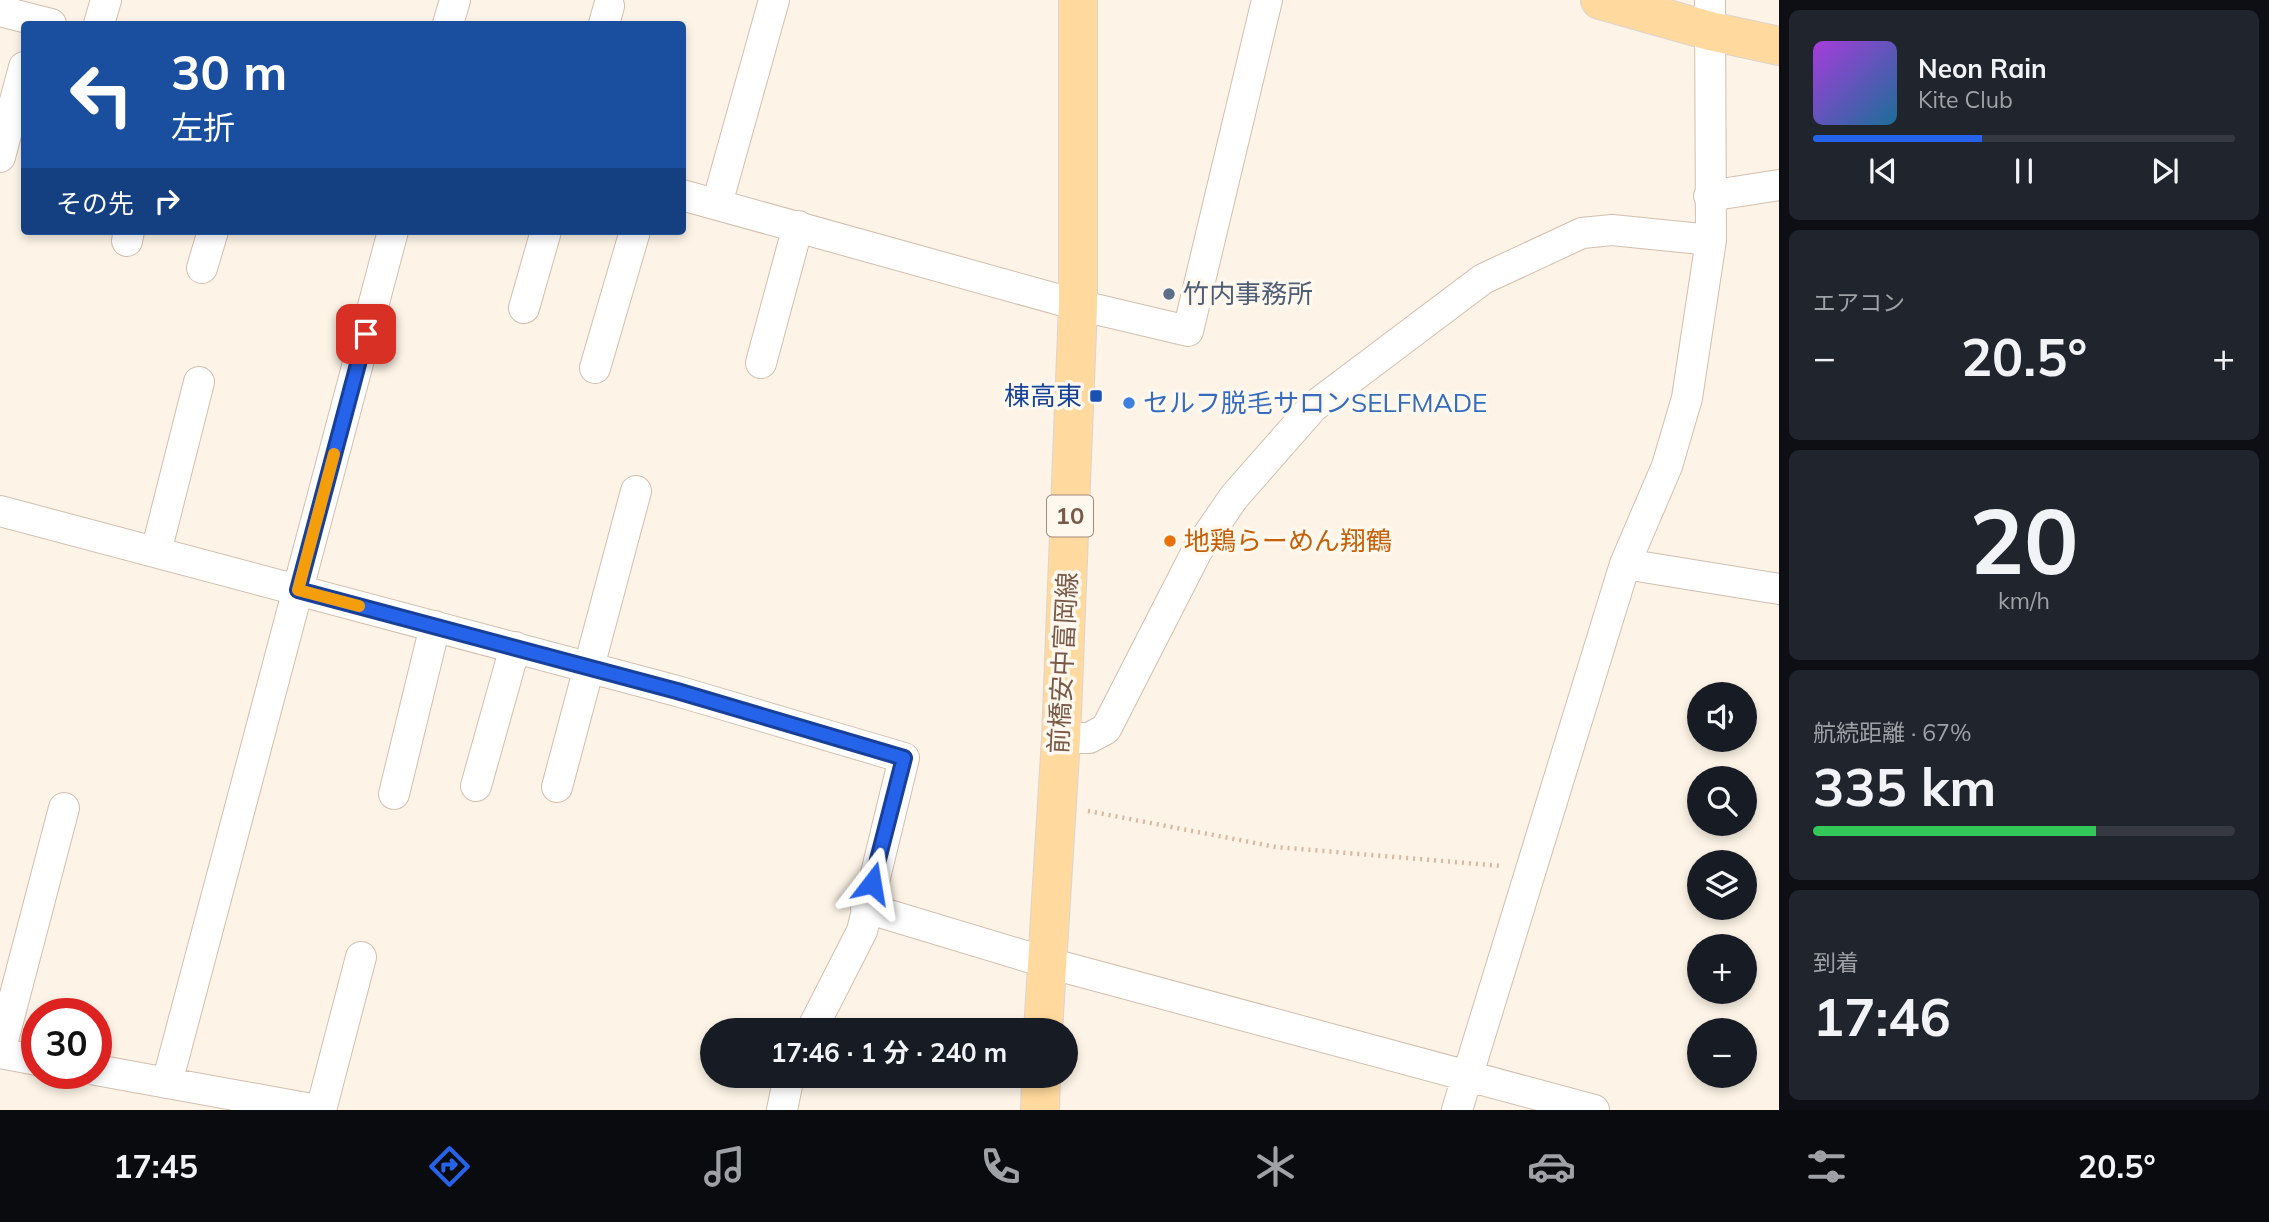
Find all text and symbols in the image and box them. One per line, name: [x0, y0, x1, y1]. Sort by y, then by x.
text: 30 m: [171, 41, 287, 102]
icon: left: [56, 49, 147, 140]
text: Neon Rain: [1918, 52, 2047, 85]
text: Kite Club: [1918, 85, 2013, 114]
text: 左折: [171, 107, 235, 147]
icon: previous: [1864, 152, 1902, 190]
icon: pause: [2005, 152, 2043, 190]
icon: next: [2146, 152, 2184, 190]
icon: right: [148, 182, 186, 220]
text: その先: [56, 187, 134, 220]
place label: 竹内事務所: [1183, 277, 1313, 310]
marker: 竹内事務所: [1161, 286, 1177, 302]
text: エアコン: [1813, 288, 1905, 317]
pin: [336, 304, 396, 364]
icon: arrive: [347, 315, 385, 353]
text: 20.5°: [1961, 324, 2087, 389]
text: −: [1813, 333, 1836, 381]
text: +: [2212, 333, 2235, 381]
place label: 棟高東: [1004, 379, 1082, 412]
place label: セルフ脱毛サロンSELFMADE: [1143, 386, 1487, 419]
marker: 棟高東: [1088, 388, 1104, 404]
marker: セルフ脱毛サロンSELFMADE: [1121, 395, 1137, 411]
text: 20: [1969, 483, 2079, 597]
road number: 10: [1047, 495, 1093, 536]
place label: 地鶏らーめん翔鶴: [1184, 524, 1392, 557]
marker: 地鶏らーめん翔鶴: [1162, 533, 1178, 549]
street label: 前橋安中富岡線: [1041, 571, 1084, 755]
text: km/h: [1998, 586, 2050, 615]
map controls: [1687, 682, 1757, 1088]
button: sound: [1687, 682, 1757, 752]
text: 航続距離 · 67%: [1813, 718, 1971, 747]
text: 335 km: [1813, 754, 1996, 819]
button: search: [1687, 766, 1757, 836]
position arrow: [835, 846, 909, 920]
button: layers: [1687, 850, 1757, 920]
button: +: [1687, 934, 1757, 1004]
text: 到着: [1813, 948, 1859, 977]
text: 17:46: [1813, 984, 1951, 1049]
speed limit sign: 30: [21, 998, 112, 1089]
button: −: [1687, 1018, 1757, 1088]
text: 17:46 · 1 分 · 240 m: [771, 1036, 1007, 1069]
icon: directions: [425, 1142, 474, 1191]
icon: music: [700, 1142, 749, 1191]
icon: phone: [976, 1142, 1025, 1191]
icon: climate: [1251, 1142, 1300, 1191]
icon: car: [1527, 1142, 1576, 1191]
icon: filters: [1802, 1142, 1851, 1191]
text: 17:45: [113, 1146, 198, 1186]
text: 20.5°: [2078, 1146, 2156, 1186]

